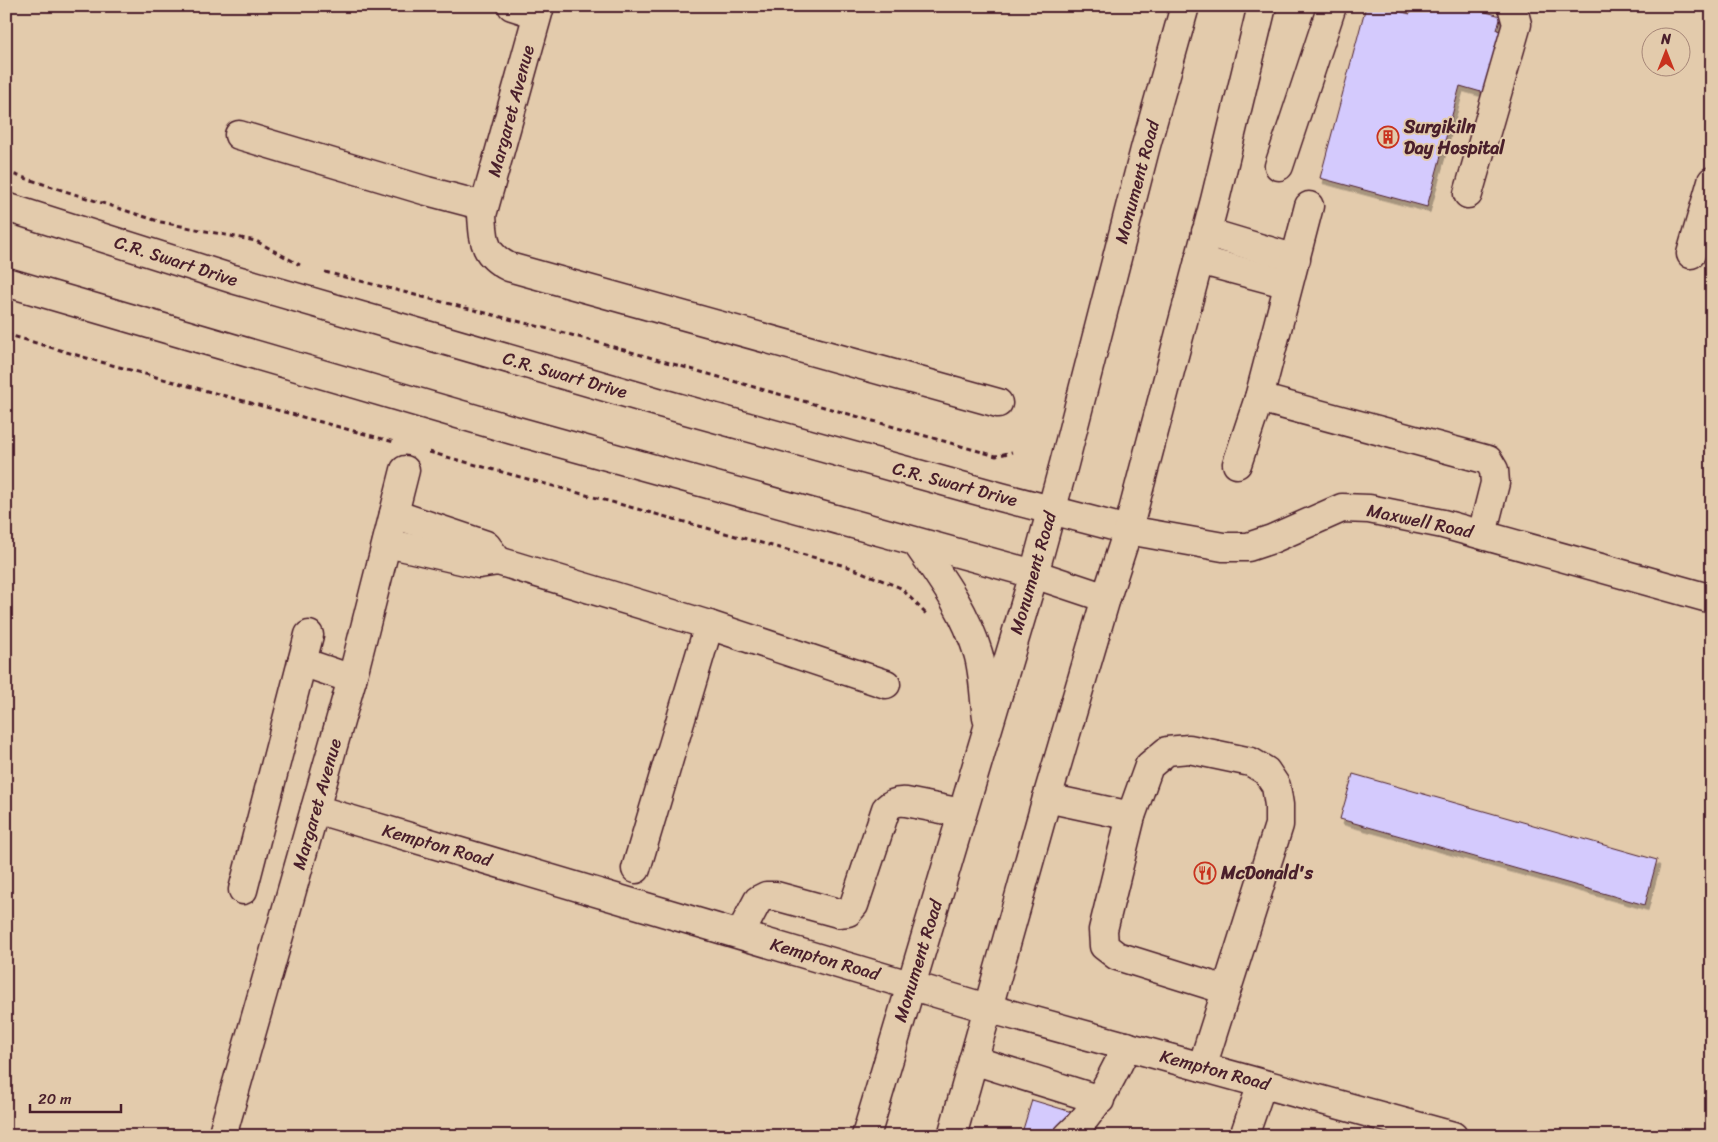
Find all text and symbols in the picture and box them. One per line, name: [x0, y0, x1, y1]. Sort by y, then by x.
text: N: [1660, 27, 1671, 52]
north arrow: [1640, 28, 1690, 78]
street label: Margaret Avenue: [478, 41, 544, 181]
place label: Surgikiln Day Hospital: [1403, 111, 1505, 164]
street label: Monument Road: [1105, 115, 1169, 247]
building icon: Surgikiln Day Hospital: [1376, 125, 1400, 149]
street label: C.R. Swart Drive: [110, 226, 242, 296]
street label: C.R. Swart Drive: [499, 342, 631, 408]
street label: C.R. Swart Drive: [889, 452, 1021, 516]
street label: Maxwell Road: [1364, 494, 1478, 548]
street label: Monument Road: [1000, 506, 1066, 638]
street label: Margaret Avenue: [283, 734, 351, 873]
street label: Kempton Road: [378, 814, 497, 876]
place label: McDonald's: [1220, 857, 1314, 889]
restaurant icon: McDonald's: [1193, 861, 1217, 885]
street label: Monument Road: [884, 894, 952, 1026]
street label: Kempton Road: [766, 928, 885, 990]
street label: Kempton Road: [1156, 1040, 1275, 1100]
scale bar: [30, 1082, 121, 1114]
text: 20 m: [38, 1086, 72, 1112]

